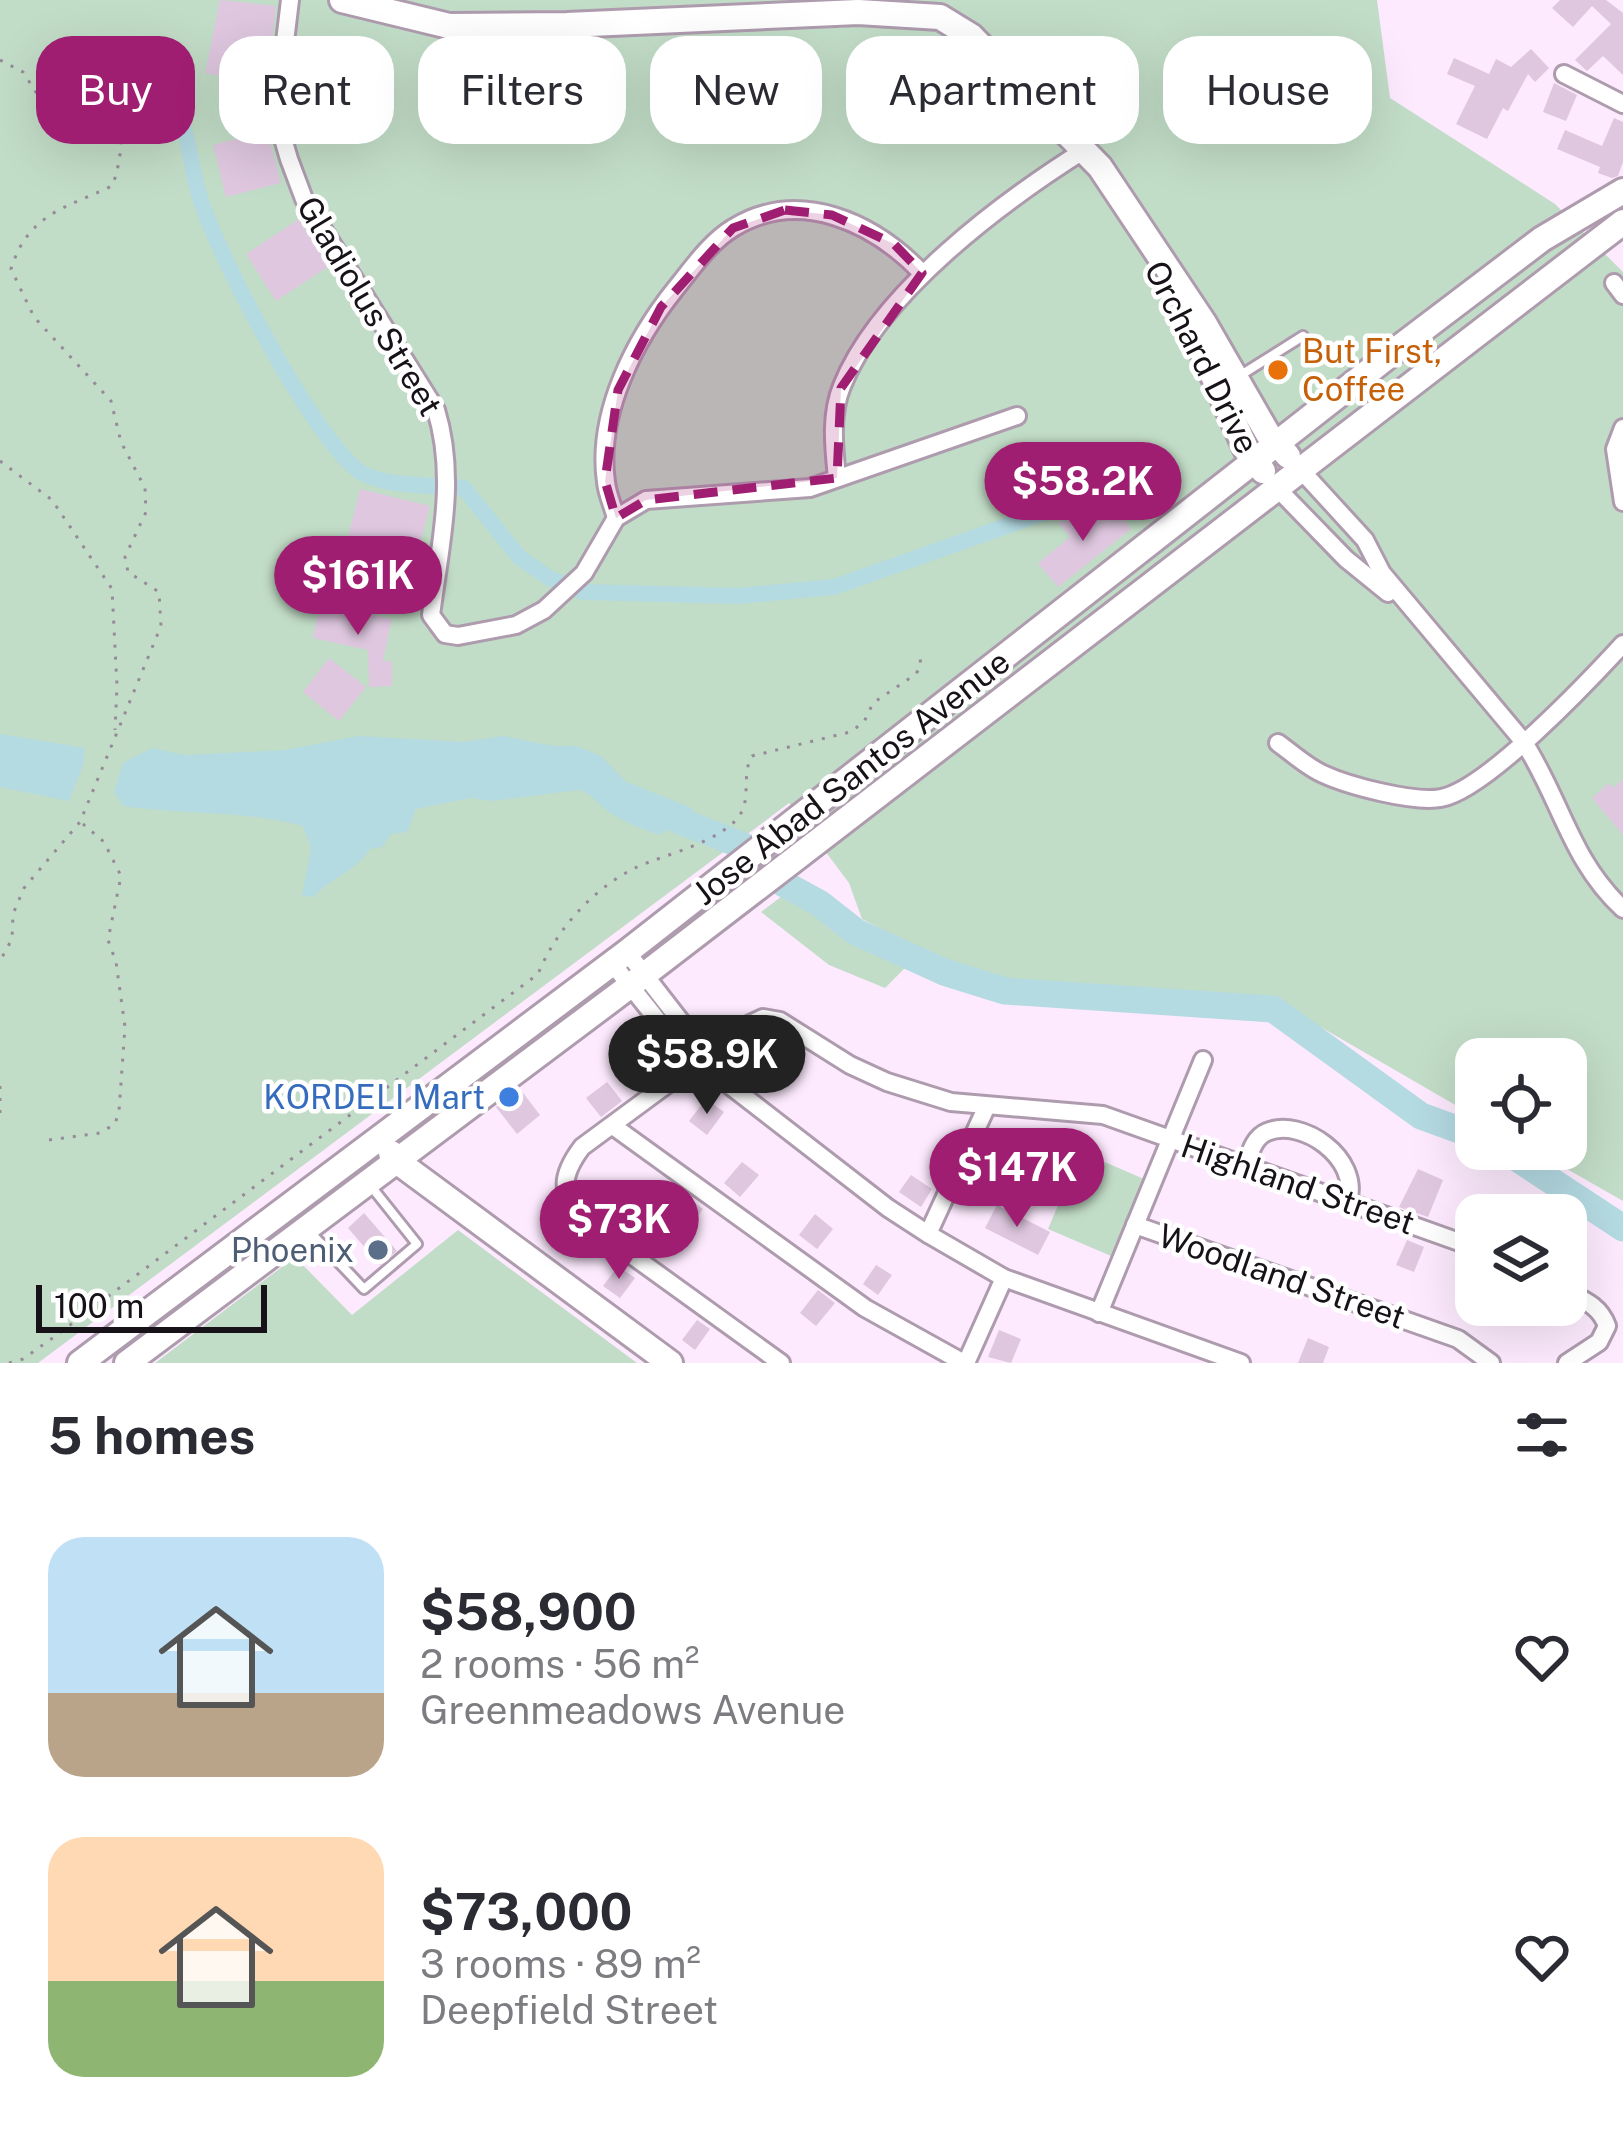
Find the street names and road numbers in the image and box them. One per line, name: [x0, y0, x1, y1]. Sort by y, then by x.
street label: Gladiolus Street: [290, 190, 450, 422]
street label: Orchard Drive: [1137, 254, 1267, 460]
street label: Jose Abad Santos Avenue: [685, 642, 1017, 912]
street label: Highland Street: [1176, 1126, 1420, 1242]
street label: Woodland Street: [1154, 1216, 1410, 1336]

